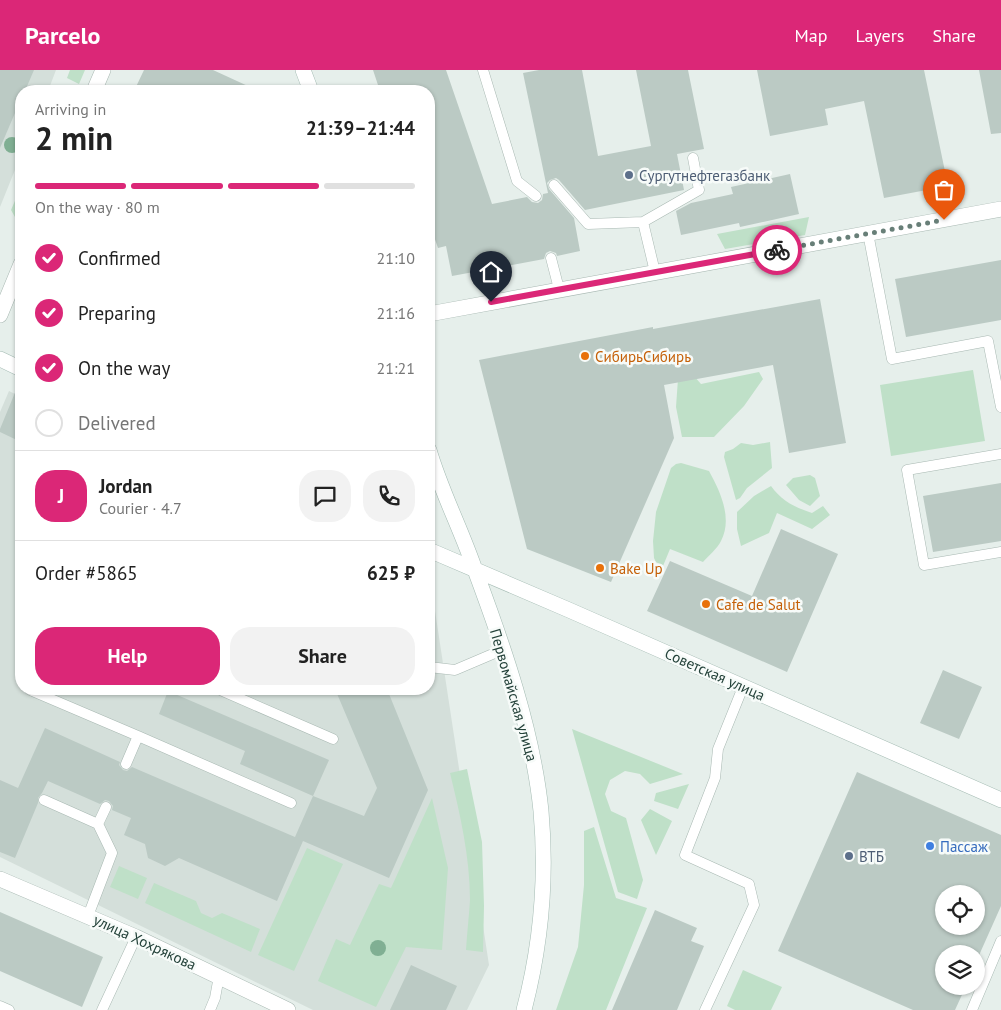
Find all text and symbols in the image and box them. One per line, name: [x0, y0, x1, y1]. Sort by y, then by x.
text: Parcelo: [25, 20, 100, 51]
text: Map: [795, 24, 827, 47]
text: Layers: [855, 24, 904, 47]
text: Share: [932, 24, 976, 47]
text: Arriving in: [35, 99, 106, 119]
text: 21:39–21:44: [306, 116, 415, 140]
text: 2 min: [35, 117, 113, 159]
place label: Сургутнефтегазбанк: [639, 166, 771, 185]
marker: Сургутнефтегазбанк: [623, 169, 635, 181]
pin: [923, 169, 965, 220]
icon: bag: [930, 176, 958, 204]
text: On the way · 80 m: [35, 197, 160, 217]
courier: [752, 225, 802, 275]
icon: bike: [763, 236, 791, 264]
icon: check: [35, 244, 63, 272]
text: Confirmed: [78, 246, 161, 270]
text: 21:10: [377, 248, 415, 268]
pin: [470, 251, 512, 302]
icon: home: [477, 258, 505, 286]
icon: check: [35, 299, 63, 327]
text: Preparing: [78, 301, 156, 325]
text: 21:16: [377, 303, 415, 323]
place label: СибирьСибирь: [595, 347, 691, 366]
marker: СибирьСибирь: [579, 350, 591, 362]
icon: check: [35, 354, 63, 382]
text: On the way: [78, 356, 170, 380]
text: 21:21: [377, 358, 415, 378]
text: Delivered: [78, 411, 156, 435]
button: chat: [299, 470, 351, 522]
button: phone: [363, 470, 415, 522]
text: Jordan: [99, 474, 152, 498]
text: J: [58, 484, 64, 508]
text: Courier · 4.7: [99, 498, 182, 518]
place label: Bake Up: [610, 559, 663, 578]
text: Order #5865: [35, 561, 138, 585]
text: 625 ₽: [367, 561, 415, 585]
marker: Bake Up: [594, 562, 606, 574]
place label: Cafe de Salut: [716, 595, 801, 614]
marker: Cafe de Salut: [700, 598, 712, 610]
street label: Первомайская улица: [486, 626, 542, 764]
button: Help: [35, 627, 220, 685]
button: Share: [230, 627, 415, 685]
street label: Советская улица: [662, 643, 768, 705]
place label: Пассаж: [940, 837, 988, 856]
marker: Пассаж: [924, 840, 936, 852]
place label: ВТБ: [859, 847, 884, 866]
marker: ВТБ: [843, 850, 855, 862]
map controls: [935, 885, 985, 995]
button: locate: [935, 885, 985, 935]
street label: улица Хохрякова: [91, 910, 199, 974]
button: layers: [935, 945, 985, 995]

